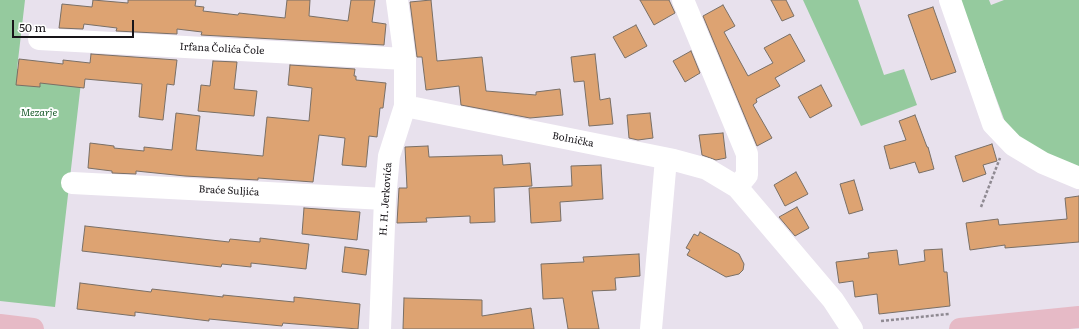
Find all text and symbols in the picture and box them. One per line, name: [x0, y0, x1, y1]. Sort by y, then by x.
scale bar: [14, 12, 136, 38]
text: 50 m: [19, 18, 46, 36]
street label: Irfana Čolića Čole: [179, 41, 265, 57]
park label: Mezarje: [21, 107, 57, 119]
street label: Bolnička: [551, 130, 595, 150]
street label: H. H. Jerkovića: [377, 162, 395, 236]
street label: Braće Suljića: [198, 183, 260, 199]

